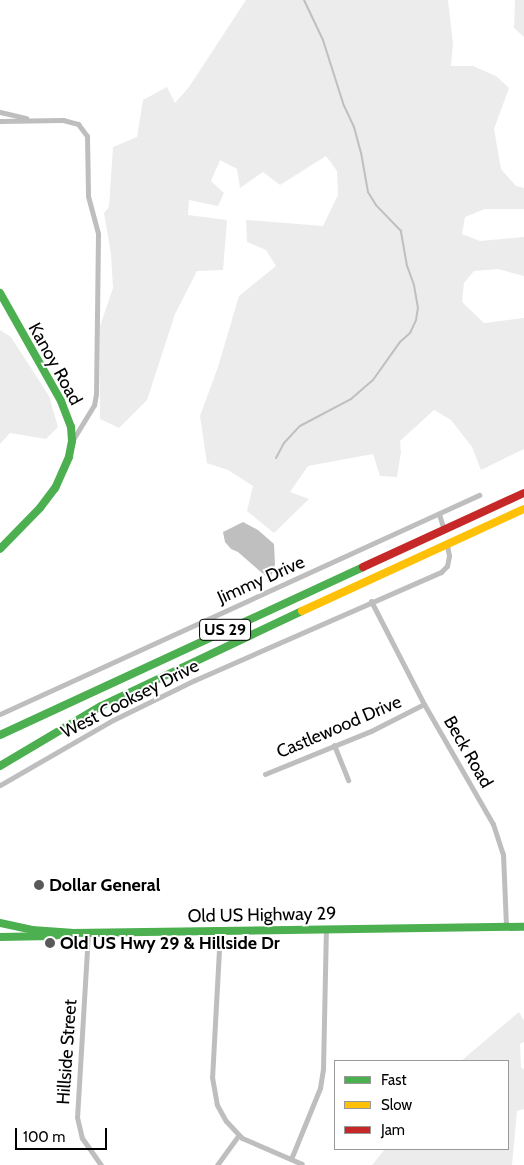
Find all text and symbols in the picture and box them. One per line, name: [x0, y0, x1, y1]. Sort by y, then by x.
street label: Kanoy Road: [24, 319, 86, 409]
street label: Jimmy Drive: [214, 551, 308, 609]
road number: US 29: [199, 616, 251, 644]
street label: West Cooksey Drive: [57, 655, 203, 743]
street label: Castlewood Drive: [273, 691, 405, 763]
street label: Beck Road: [439, 712, 497, 792]
place label: Dollar General: [49, 874, 160, 896]
marker: Dollar General: [33, 879, 45, 891]
street label: Old US Highway 29: [188, 903, 336, 927]
place label: Old US Hwy 29 & Hillside Dr: [60, 932, 280, 954]
marker: Old US Hwy 29 & Hillside Dr: [44, 937, 56, 949]
street label: Hillside Street: [53, 999, 81, 1105]
legend: [334, 1060, 509, 1150]
text: Fast: [381, 1071, 406, 1089]
text: Slow: [381, 1096, 412, 1114]
scale bar: [18, 1118, 110, 1150]
text: Jam: [381, 1121, 405, 1139]
text: 100 m: [23, 1128, 65, 1146]

